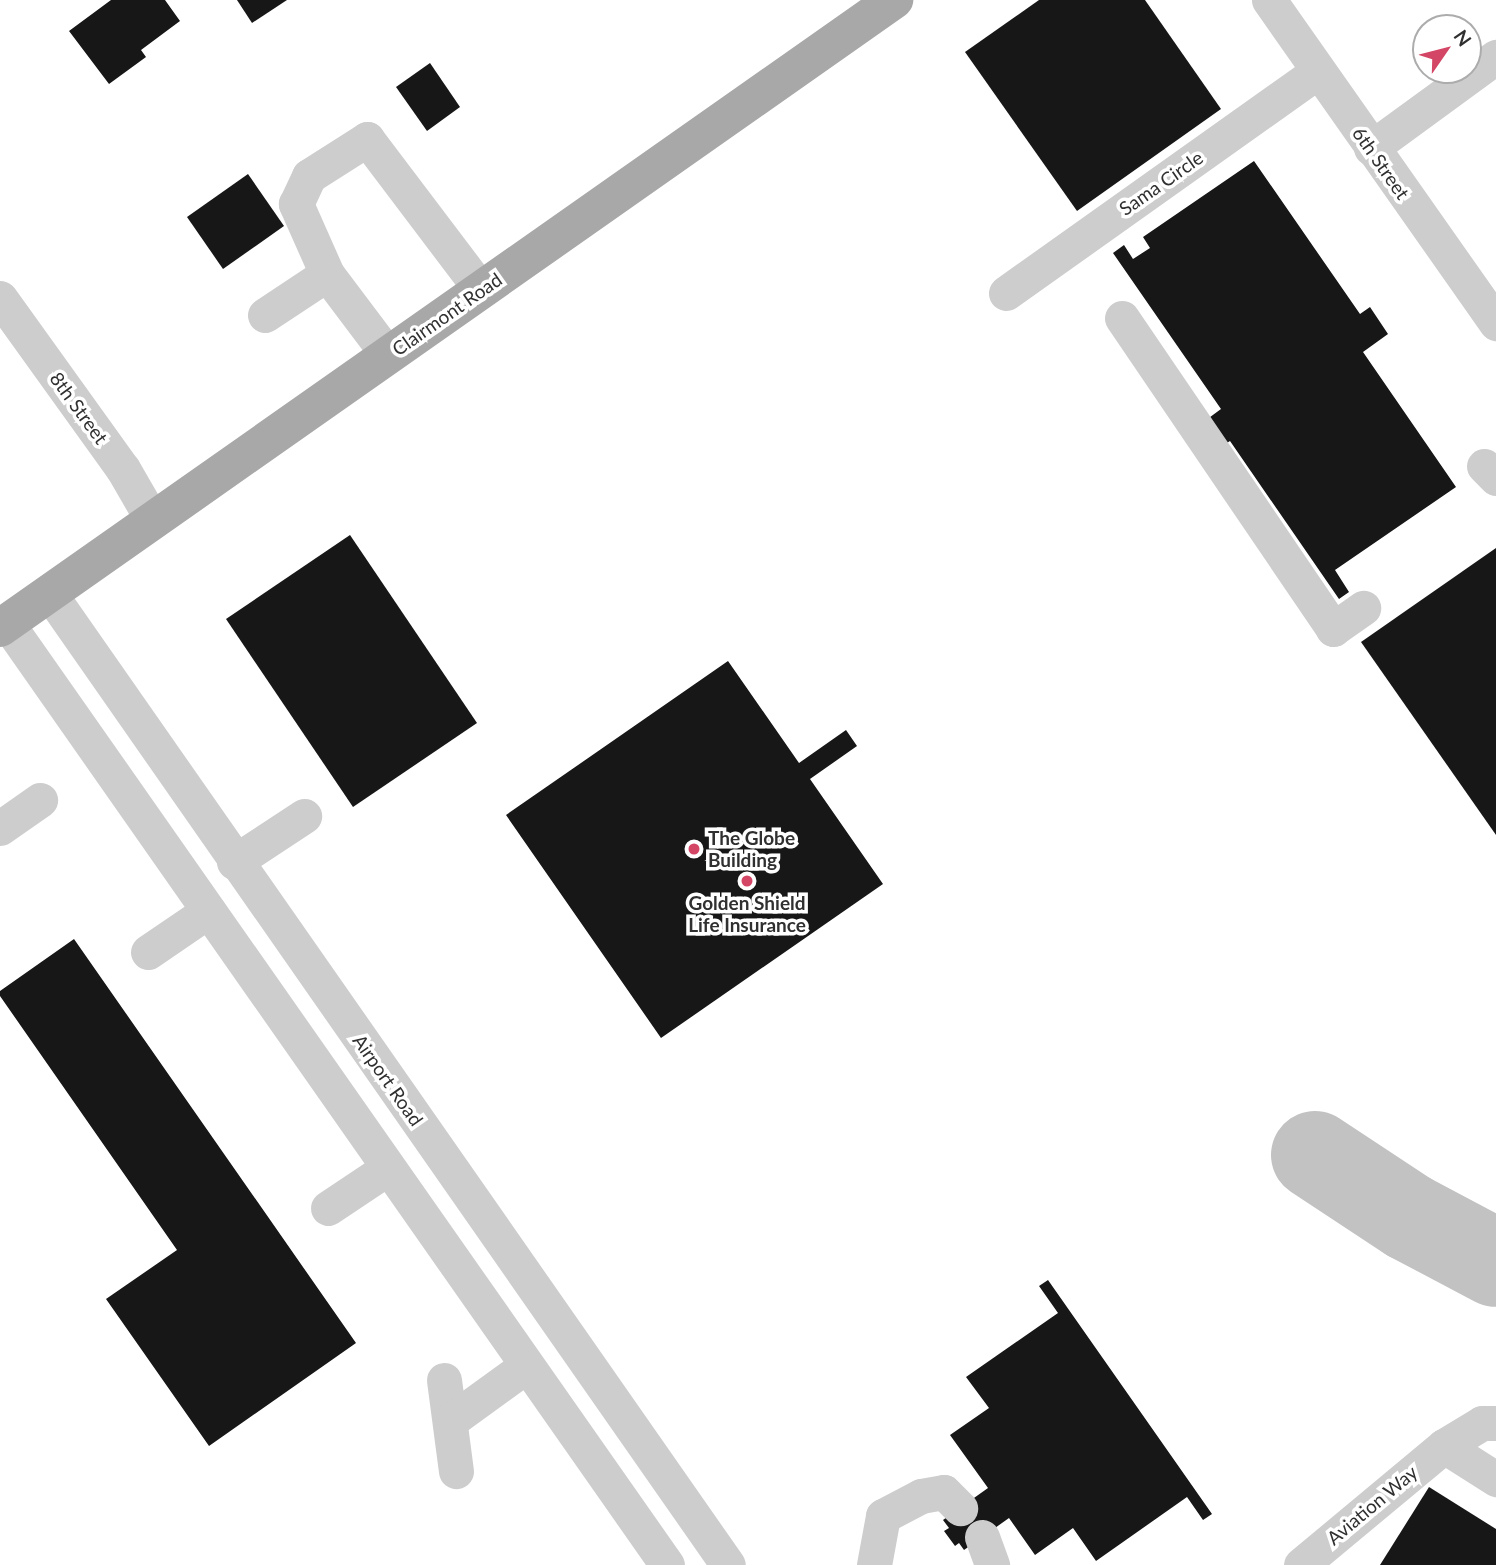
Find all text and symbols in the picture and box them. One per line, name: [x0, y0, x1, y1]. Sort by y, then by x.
north arrow: [1412, 14, 1482, 84]
text: N: [1449, 25, 1477, 50]
street label: 6th Street: [1348, 122, 1414, 204]
street label: Sama Circle: [1115, 146, 1207, 220]
street label: Clairmont Road: [388, 268, 506, 360]
street label: 8th Street: [45, 368, 113, 448]
place label: The Globe Building: [708, 827, 795, 871]
marker: The Globe Building: [686, 841, 702, 857]
marker: Golden Shield Life Insurance: [739, 873, 755, 889]
place label: Golden Shield Life Insurance: [688, 892, 806, 936]
street label: Airport Road: [348, 1030, 428, 1130]
street label: Aviation Way: [1322, 1460, 1422, 1550]

